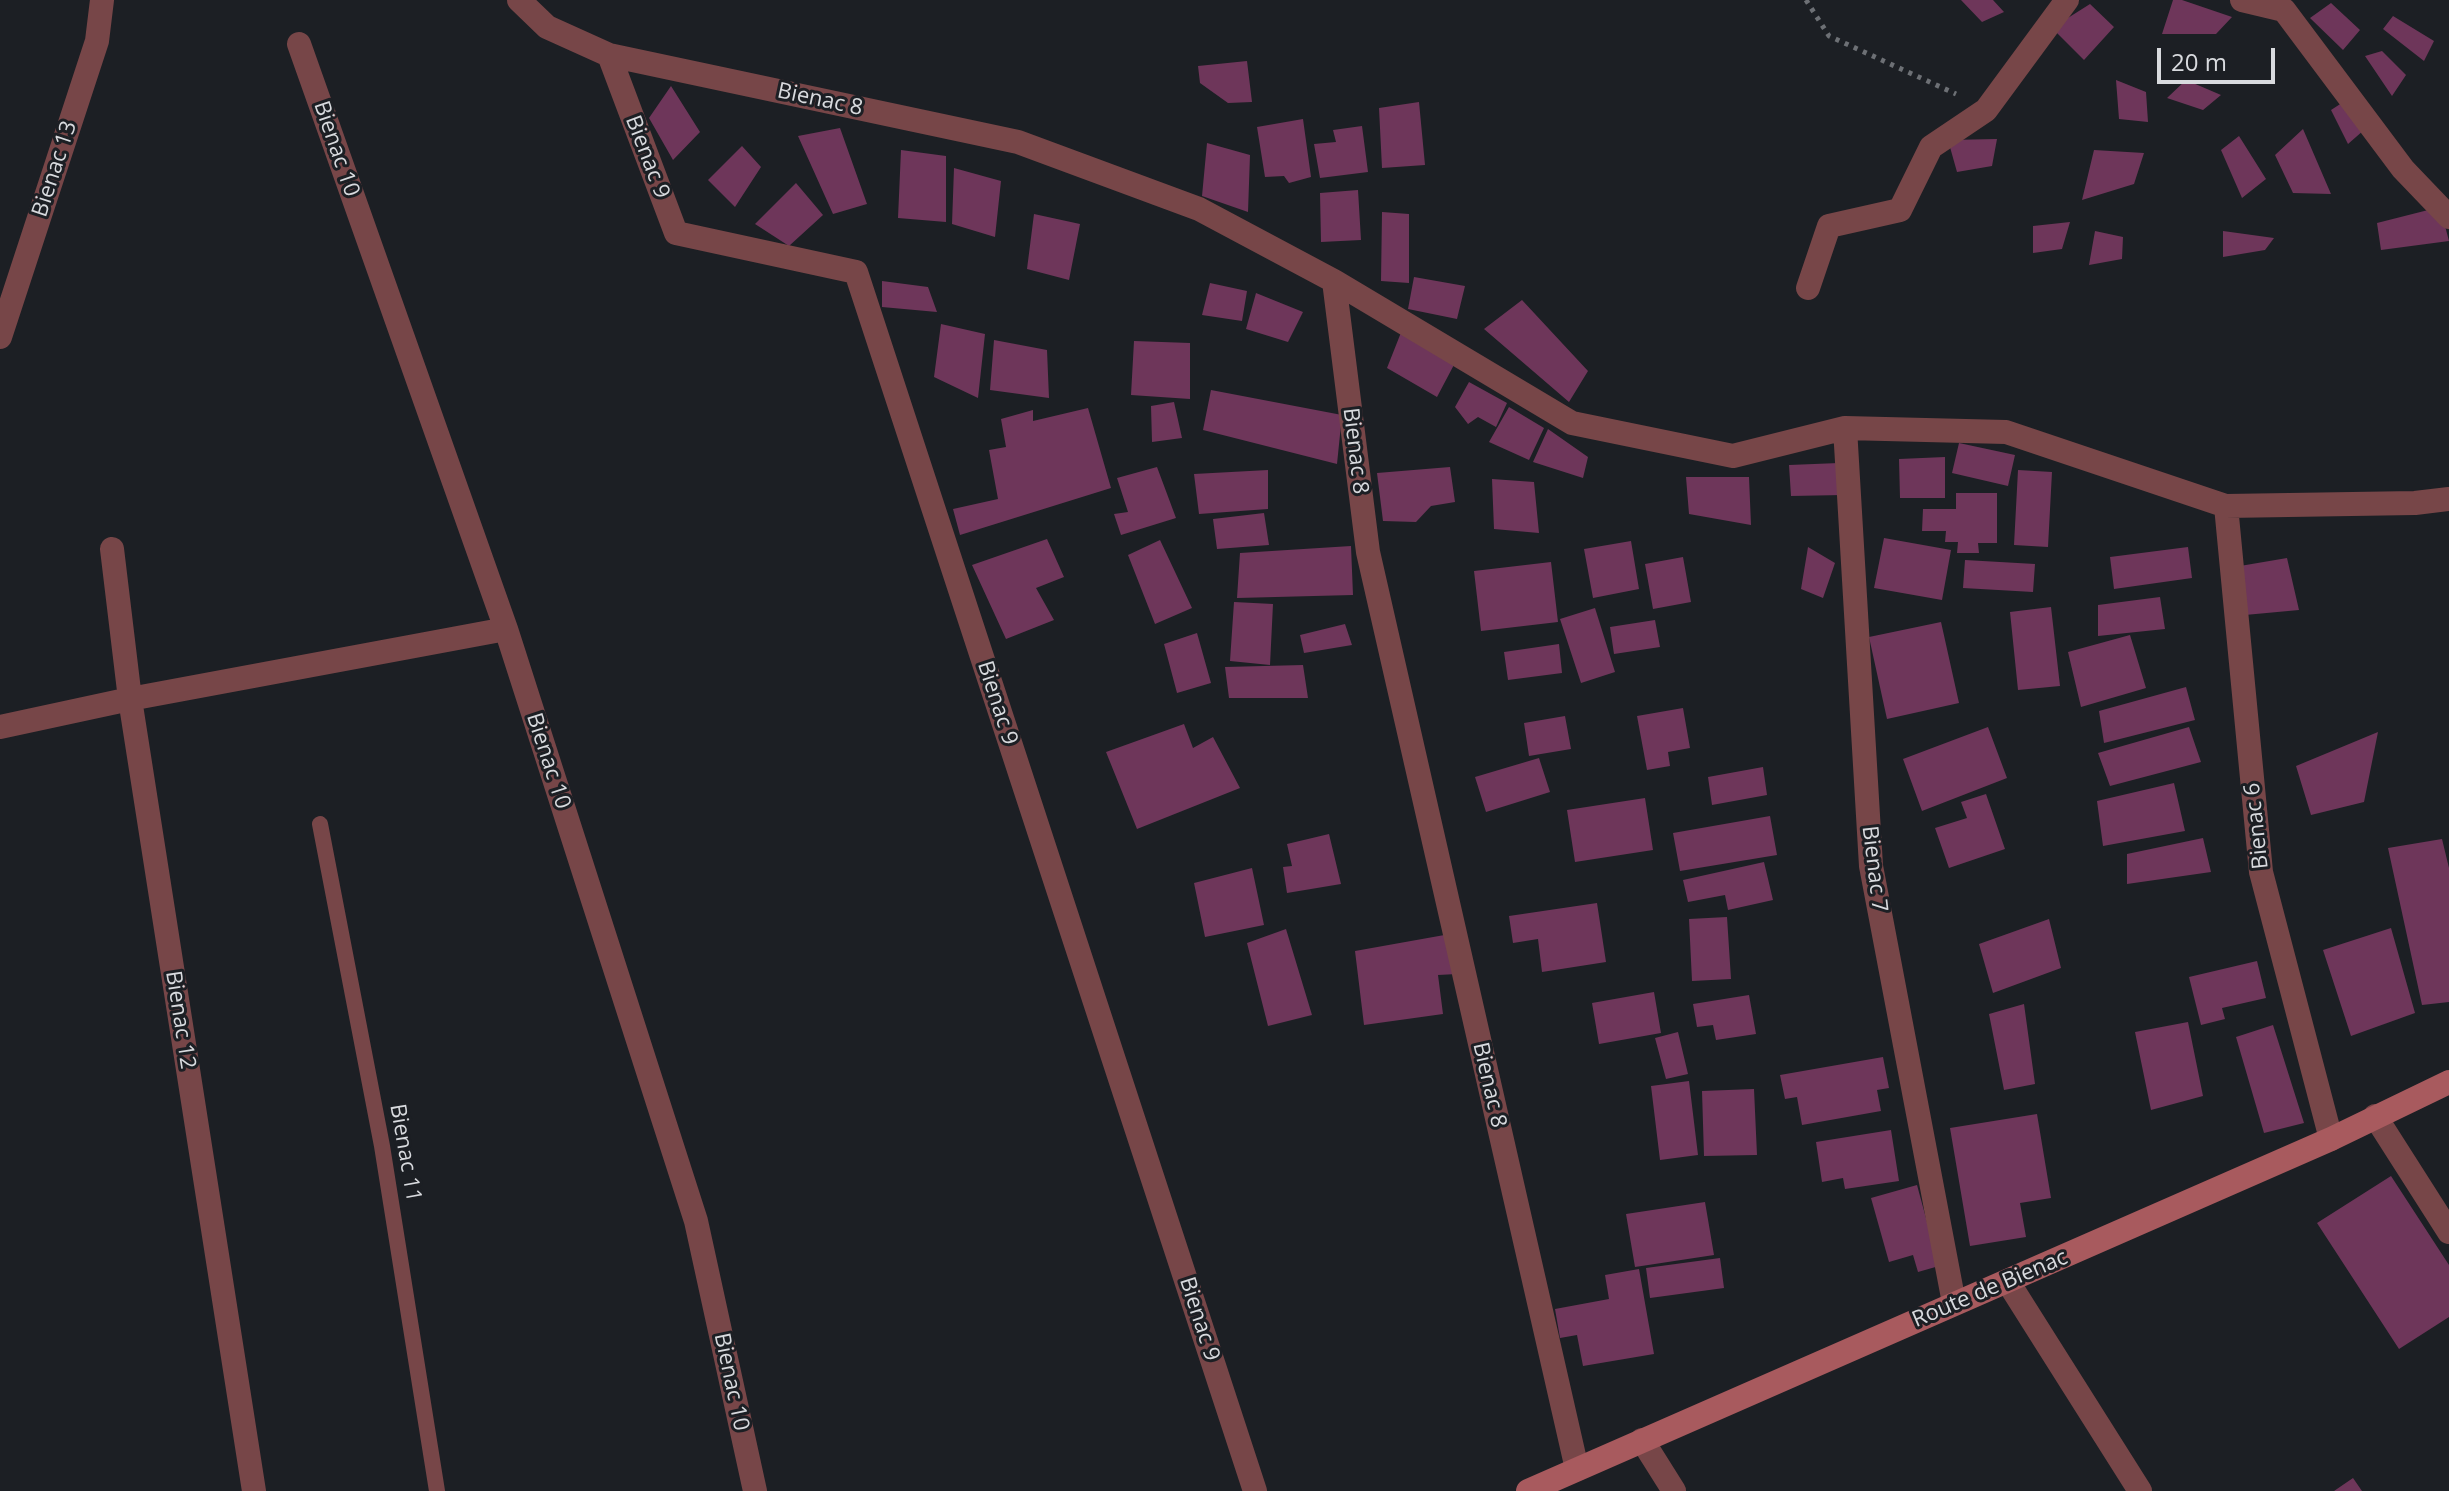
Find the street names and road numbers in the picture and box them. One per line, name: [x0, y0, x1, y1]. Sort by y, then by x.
street label: Bienac 8: [775, 78, 865, 122]
street label: Bienac 10: [307, 98, 365, 200]
street label: Bienac 9: [619, 112, 675, 202]
street label: Bienac 13: [27, 118, 83, 220]
street label: Bienac 8: [1337, 406, 1373, 496]
street label: Bienac 9: [971, 658, 1023, 748]
street label: Bienac 10: [520, 710, 576, 812]
street label: Bienac 6: [2239, 782, 2275, 870]
street label: Bienac 7: [1856, 824, 1892, 914]
street label: Bienac 12: [159, 969, 201, 1071]
street label: Bienac 8: [1466, 1040, 1512, 1130]
street label: Bienac 11: [383, 1102, 427, 1204]
street label: Route de Bienac: [1908, 1244, 2072, 1334]
street label: Bienac 9: [1173, 1274, 1225, 1364]
street label: Bienac 10: [708, 1331, 754, 1433]

